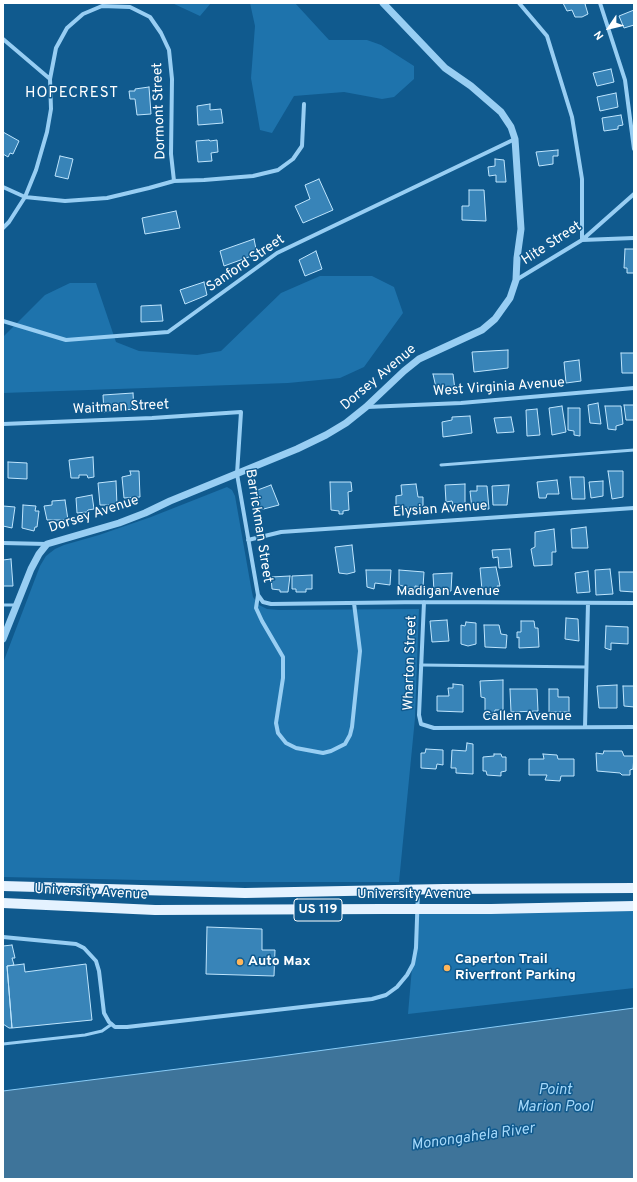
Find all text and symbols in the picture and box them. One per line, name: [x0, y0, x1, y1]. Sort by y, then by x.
north arrow: [589, 8, 629, 48]
text: N: [591, 28, 607, 42]
street label: Dormont Street: [150, 62, 170, 160]
district label: HOPECREST: [25, 85, 119, 103]
street label: Hite Street: [519, 218, 585, 270]
street label: Sanford Street: [204, 232, 288, 296]
street label: Dorsey Avenue: [338, 341, 420, 415]
street label: West Virginia Avenue: [433, 375, 565, 401]
street label: Waitman Street: [73, 397, 169, 419]
street label: Barrickman Street: [241, 468, 275, 584]
street label: Dorsey Avenue: [47, 493, 141, 537]
street label: Elysian Avenue: [392, 498, 488, 522]
street label: Madigan Avenue: [396, 584, 500, 600]
street label: Wharton Street: [401, 615, 421, 711]
street label: Callen Avenue: [482, 709, 572, 725]
street label: University Avenue: [34, 882, 148, 904]
street label: University Avenue: [357, 887, 471, 903]
road number: US 119: [294, 899, 342, 921]
place label: Caperton Trail Riverfront Parking: [455, 952, 576, 984]
place label: Auto Max: [248, 954, 311, 970]
marker: Auto Max: [235, 957, 245, 967]
marker: Caperton Trail Riverfront Parking: [442, 963, 452, 973]
water label: Point Marion Pool: [517, 1082, 593, 1117]
water label: Monongahela River: [410, 1120, 536, 1156]

